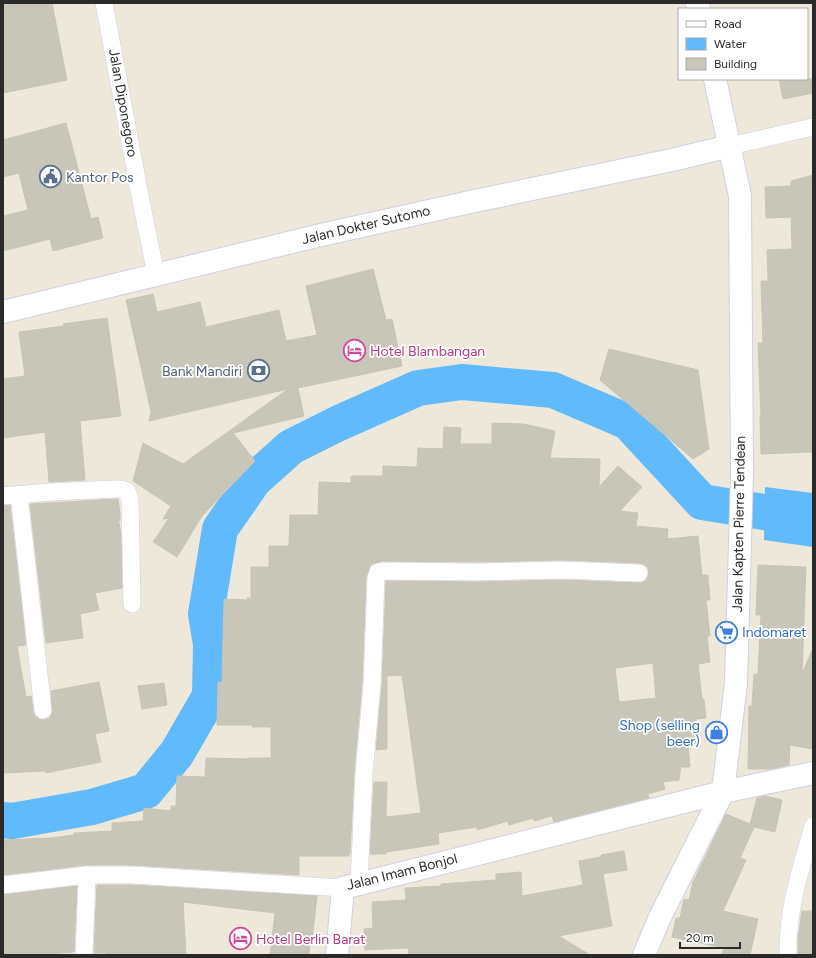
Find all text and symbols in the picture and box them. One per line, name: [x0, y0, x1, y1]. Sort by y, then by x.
legend: [678, 8, 808, 80]
text: Road: [714, 17, 742, 31]
text: Water: [714, 37, 746, 51]
street label: Jalan Diponegoro: [105, 47, 141, 159]
text: Building: [714, 57, 757, 71]
public building icon: Kantor Pos: [37, 164, 63, 190]
place label: Kantor Pos: [66, 169, 134, 186]
street label: Jalan Dokter Sutomo: [300, 202, 432, 248]
hotel icon: Hotel Blambangan: [342, 338, 368, 364]
place label: Hotel Blambangan: [370, 343, 485, 360]
bank icon: Bank Mandiri: [245, 358, 271, 384]
place label: Bank Mandiri: [162, 363, 242, 380]
street label: Jalan Kapten Pierre Tendean: [729, 435, 749, 612]
supermarket icon: Indomaret: [713, 619, 739, 645]
place label: Indomaret: [742, 624, 807, 641]
place label: Shop (selling beer): [619, 717, 700, 750]
shop icon: Shop (selling beer): [703, 720, 729, 746]
street label: Jalan Imam Bonjol: [345, 850, 459, 894]
scale bar: [680, 924, 740, 950]
hotel icon: Hotel Berlin Barat: [227, 926, 253, 952]
place label: Hotel Berlin Barat: [256, 931, 365, 948]
text: 20 m: [686, 931, 714, 945]

